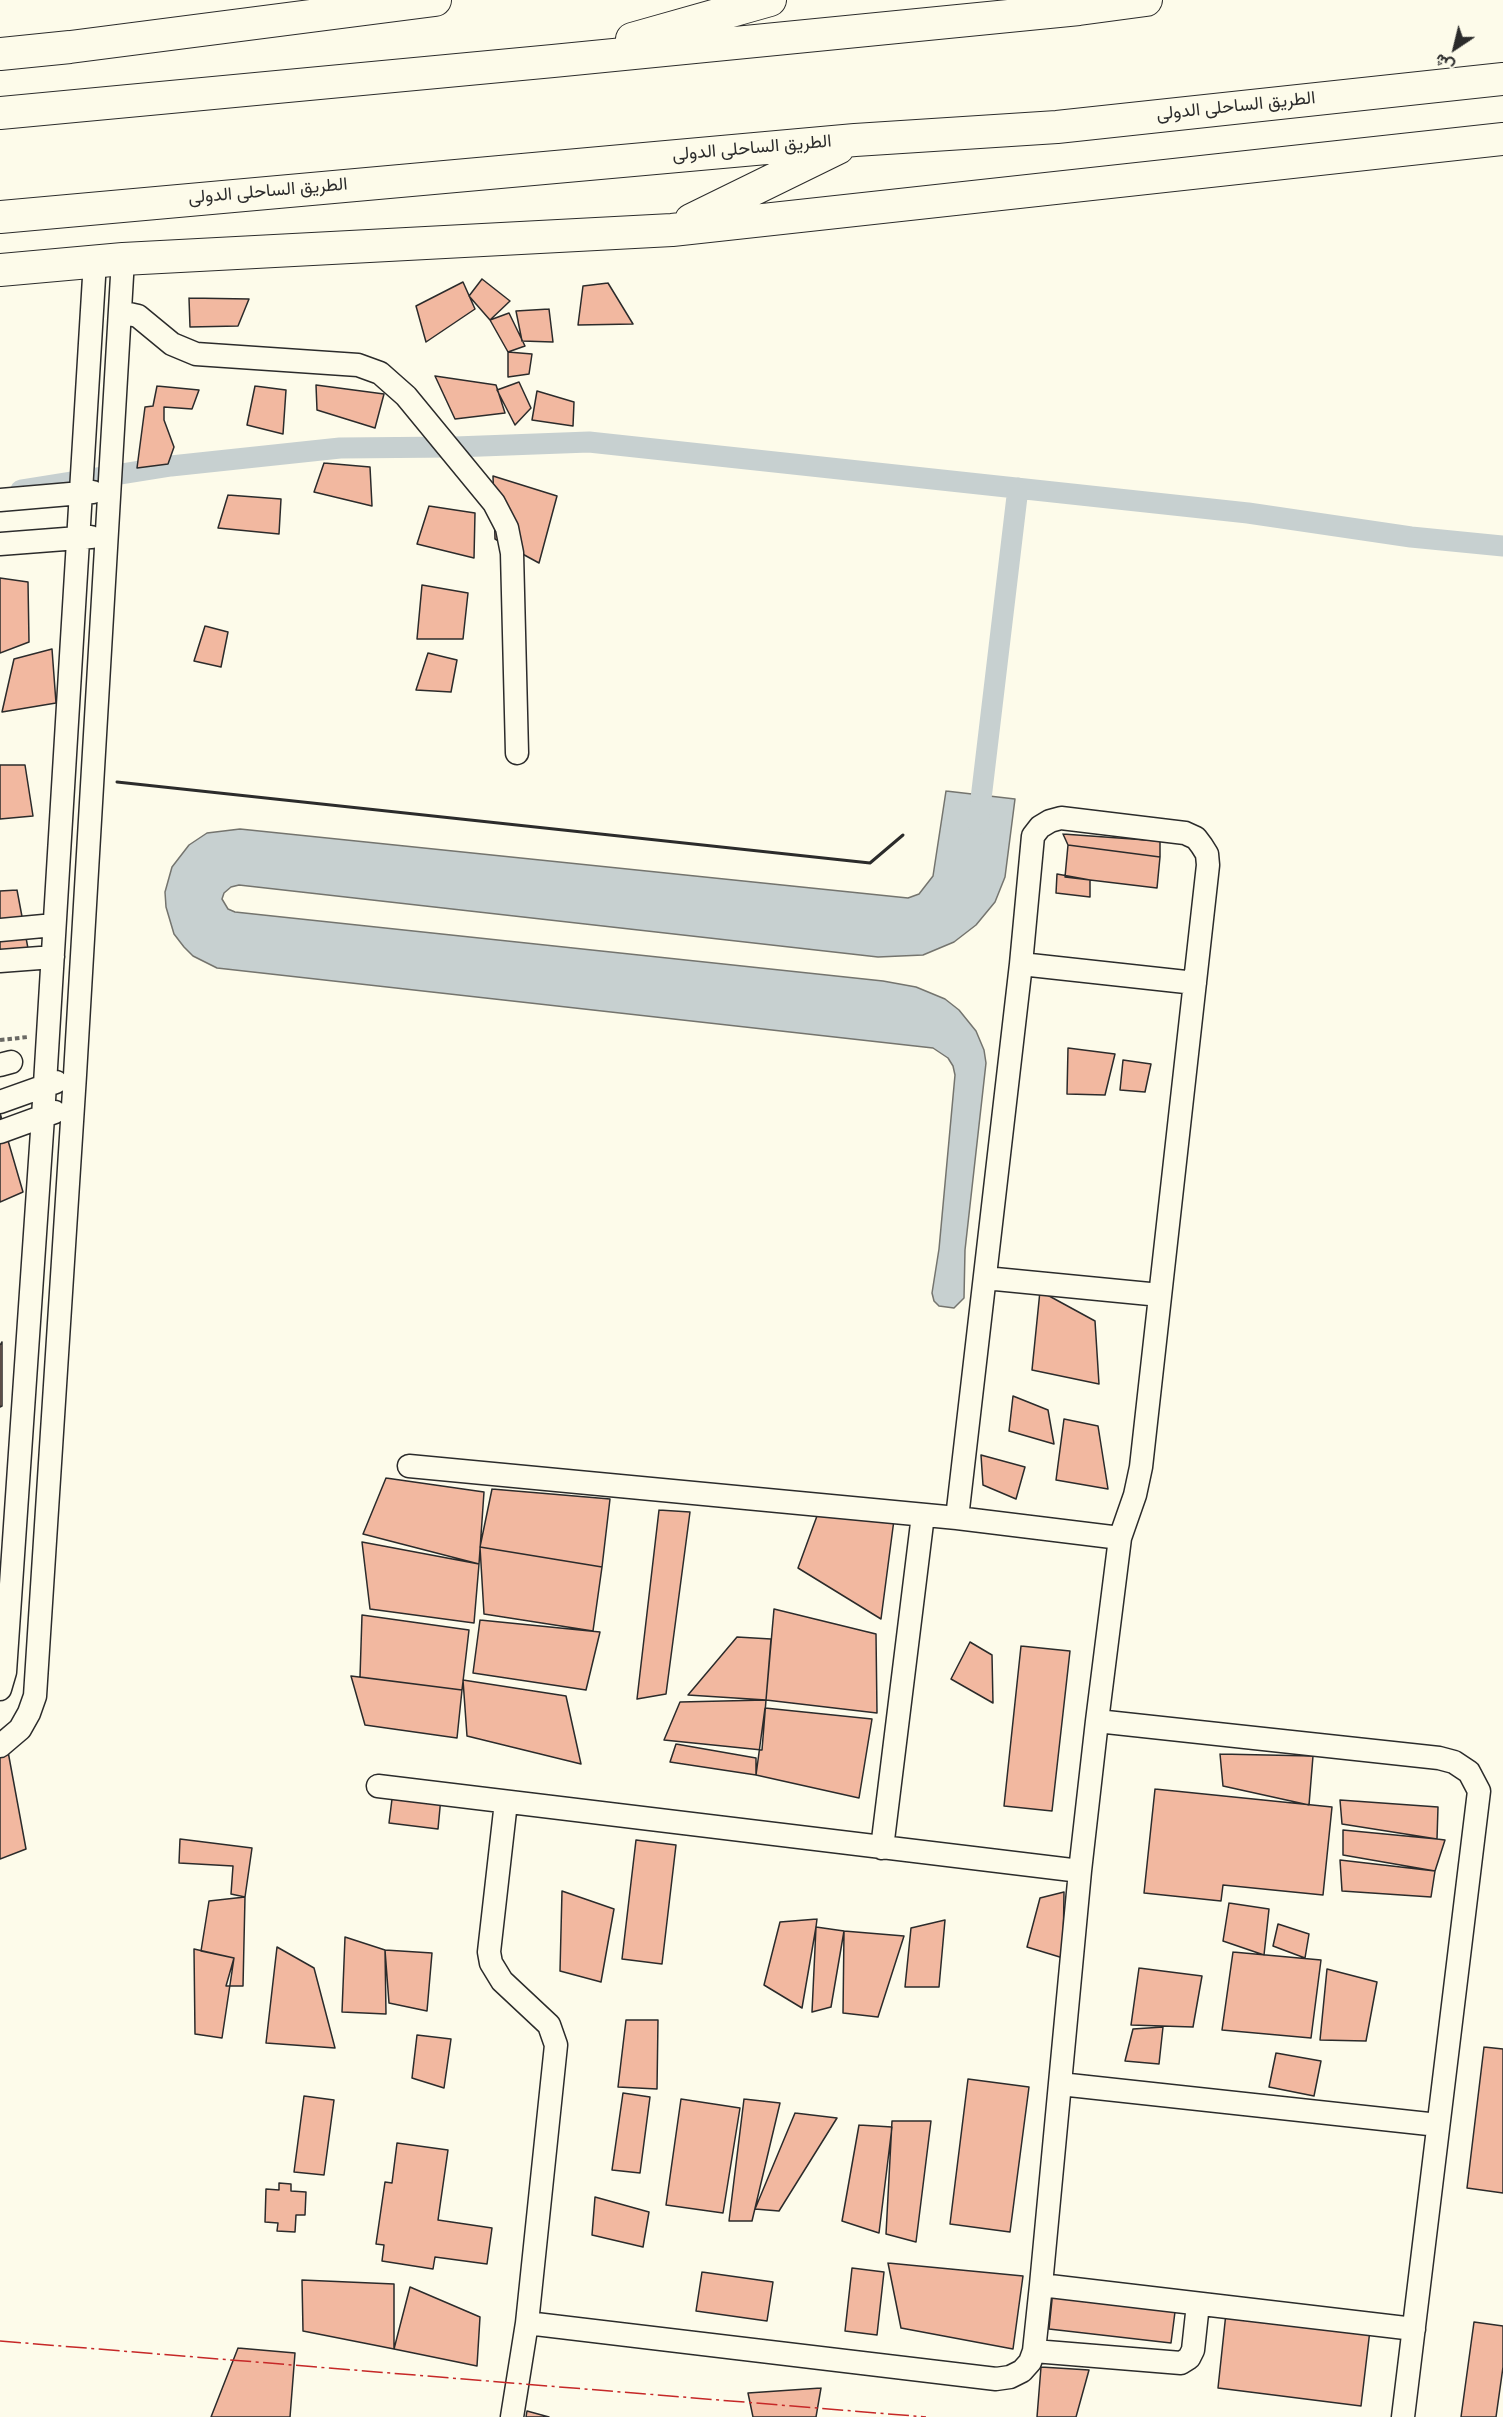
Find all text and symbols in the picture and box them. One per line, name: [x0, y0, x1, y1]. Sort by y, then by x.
north arrow: [1425, 18, 1485, 78]
text: ش: [1430, 48, 1459, 77]
street label: الطريق الساحلى الدولى: [1155, 88, 1317, 126]
street label: الطريق الساحلى الدولى: [672, 131, 832, 167]
street label: الطريق الساحلى الدولى: [188, 174, 348, 210]

